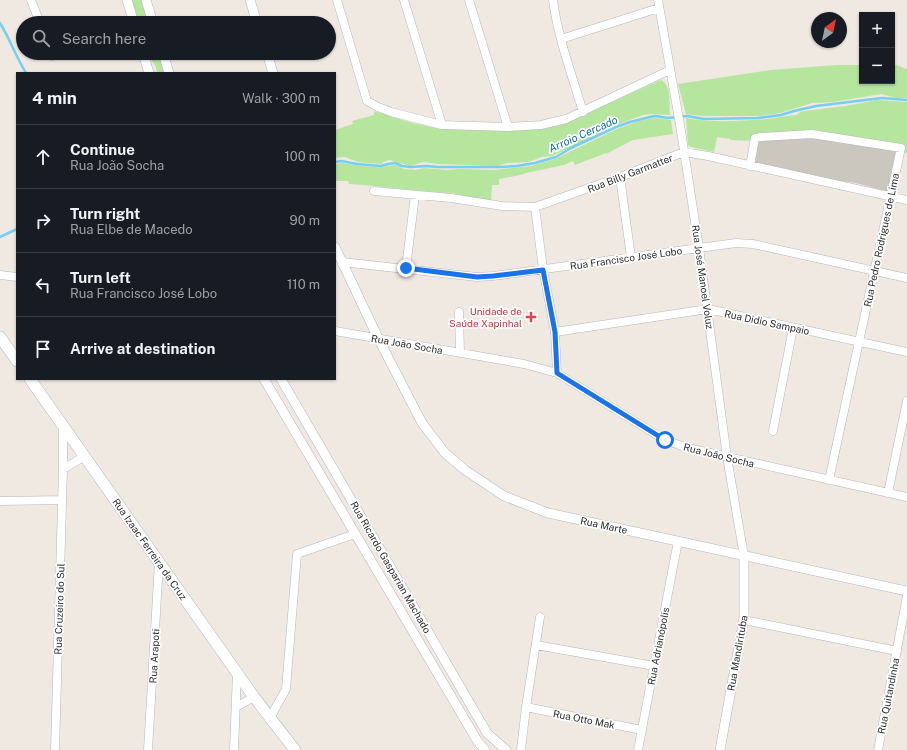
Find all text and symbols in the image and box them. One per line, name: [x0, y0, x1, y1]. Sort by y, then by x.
north arrow: [811, 12, 847, 48]
map controls: [859, 12, 895, 84]
button: +: [859, 12, 895, 48]
search box: [16, 16, 336, 60]
icon: search: [30, 27, 52, 49]
text: Search here: [62, 30, 146, 47]
button: −: [859, 48, 895, 84]
text: 4 min: [32, 88, 77, 108]
text: Walk · 300 m: [242, 91, 320, 106]
water label: Arroio Cercado: [547, 113, 619, 155]
text: Continue: [70, 141, 135, 158]
icon: ahead: [32, 146, 54, 168]
text: 100 m: [284, 149, 320, 164]
street label: Rua Billy Garmatter: [586, 151, 675, 195]
text: Rua João Socha: [70, 158, 164, 173]
street label: Rua Pedro Rodrigues de Lima: [861, 172, 901, 308]
text: Turn right: [70, 205, 140, 222]
icon: right: [32, 210, 54, 232]
text: 90 m: [290, 213, 320, 228]
text: Rua Elbe de Macedo: [70, 222, 193, 237]
street label: Rua José Manoel Voluz: [690, 224, 716, 330]
street label: Rua Francisco José Lobo: [569, 244, 683, 272]
route end: [397, 259, 415, 277]
text: Turn left: [70, 269, 131, 286]
icon: left: [32, 274, 54, 296]
text: 110 m: [287, 277, 320, 292]
text: Rua Francisco José Lobo: [70, 286, 217, 301]
place label: Unidade de Saúde Xapinhal: [449, 305, 522, 329]
street label: Rua Didio Sampaio: [723, 307, 811, 337]
marker: Unidade de Saúde Xapinhal: [525, 311, 537, 323]
street label: Rua João Socha: [370, 332, 444, 356]
icon: arrive: [32, 338, 54, 360]
text: Arrive at destination: [70, 340, 215, 357]
route start: [656, 431, 674, 449]
street label: Rua João Socha: [682, 440, 756, 470]
street label: Rua Izaac Ferreira da Cruz: [110, 496, 190, 602]
street label: Rua Ricardo Gasparian Machado: [348, 499, 434, 635]
street label: Rua Marte: [579, 514, 629, 536]
street label: Rua Cruzeiro do Sul: [51, 563, 67, 655]
street label: Rua Adrianópolis: [645, 606, 671, 686]
street label: Rua Mandirituba: [724, 614, 750, 692]
street label: Rua Arapoti: [147, 628, 161, 684]
street label: Rua Quitandinha: [875, 657, 901, 735]
street label: Rua Otto Mak: [552, 707, 616, 731]

